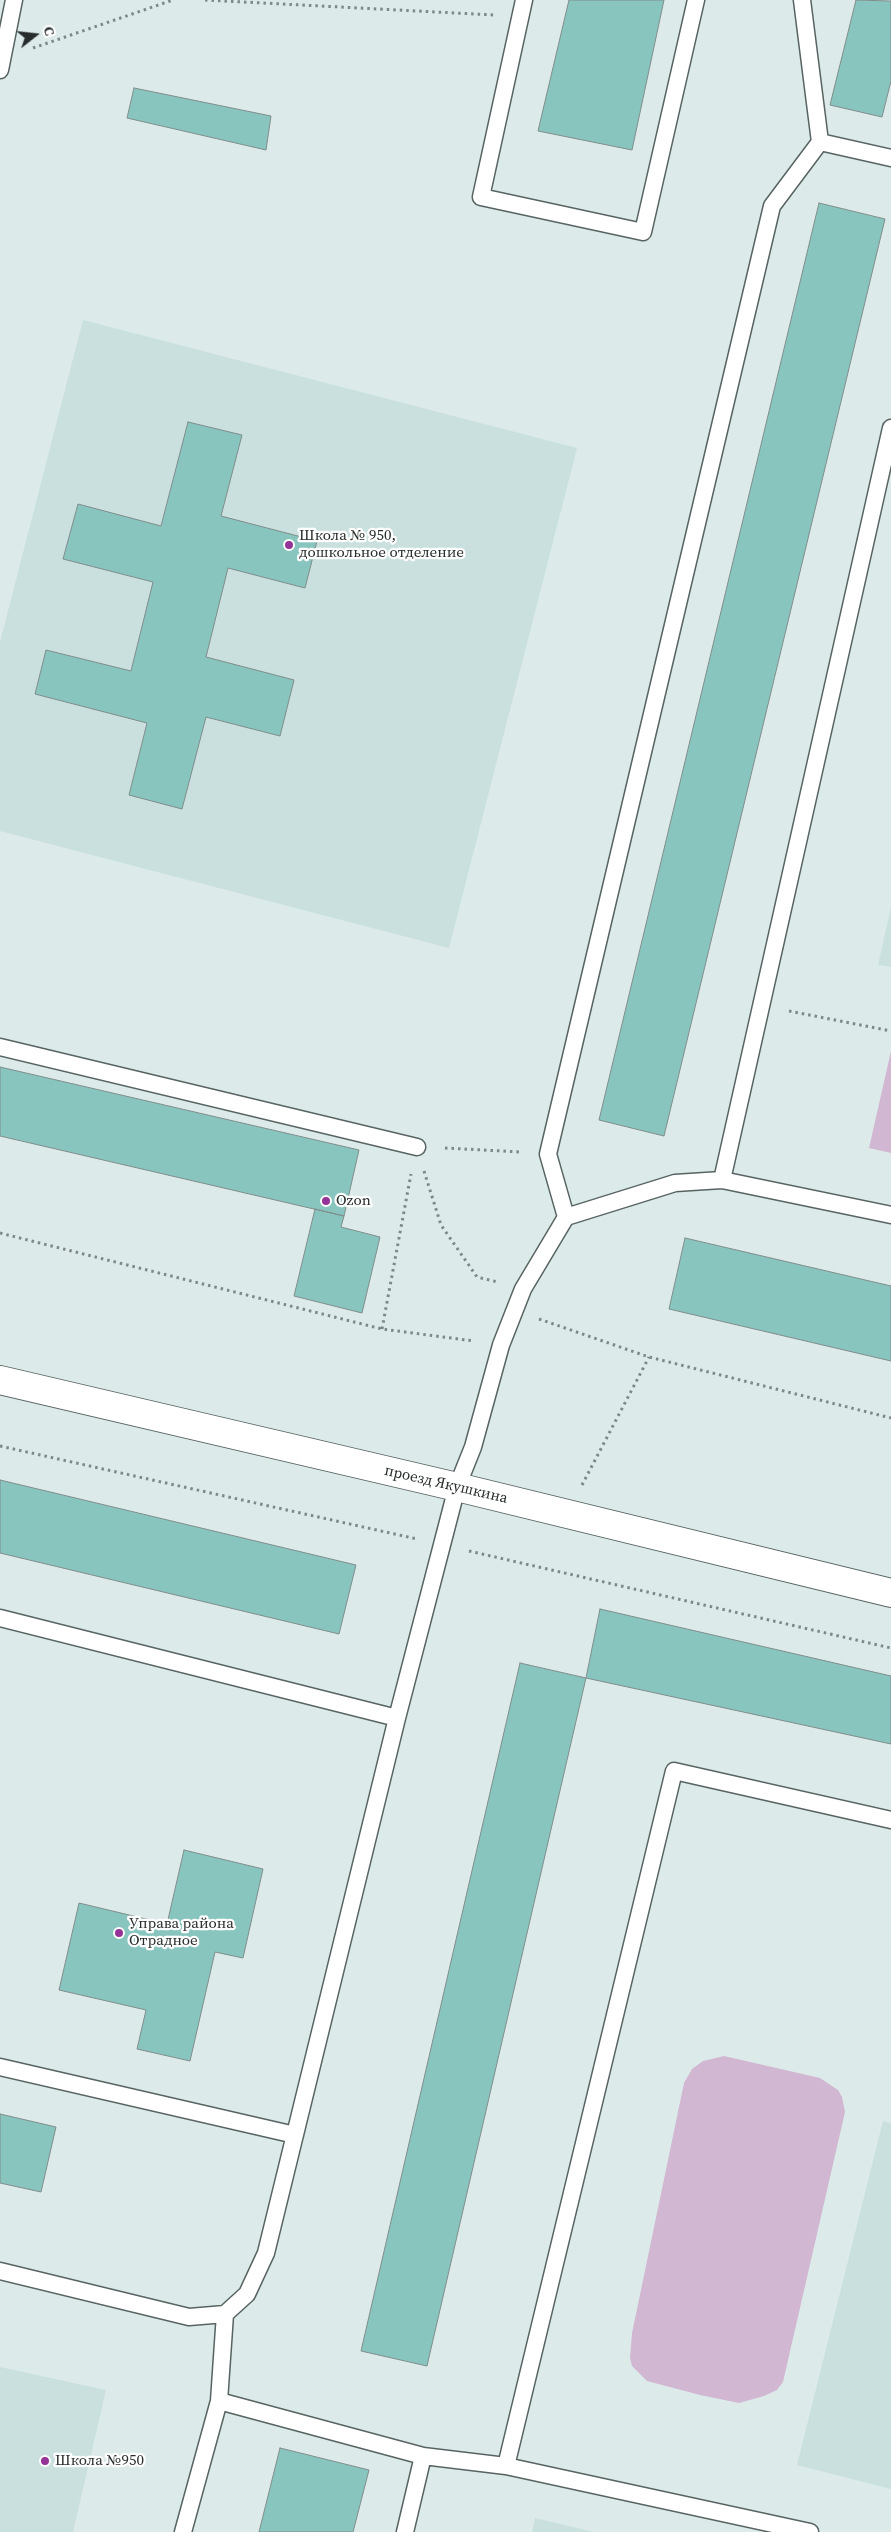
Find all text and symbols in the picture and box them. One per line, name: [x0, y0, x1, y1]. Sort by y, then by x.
north arrow: [10, 10, 60, 60]
text: С: [39, 24, 60, 38]
place label: Школа № 950, дошкольное отделение: [299, 527, 464, 562]
marker: Школа № 950, дошкольное отделение: [283, 539, 295, 551]
place label: Ozon: [336, 1192, 371, 1210]
marker: Ozon: [320, 1195, 332, 1207]
street label: проезд Якушкина: [383, 1462, 509, 1508]
place label: Управа района Отрадное: [129, 1915, 234, 1950]
marker: Управа района Отрадное: [113, 1927, 125, 1939]
place label: Школа №950: [55, 2452, 144, 2470]
marker: Школа №950: [39, 2455, 51, 2467]

